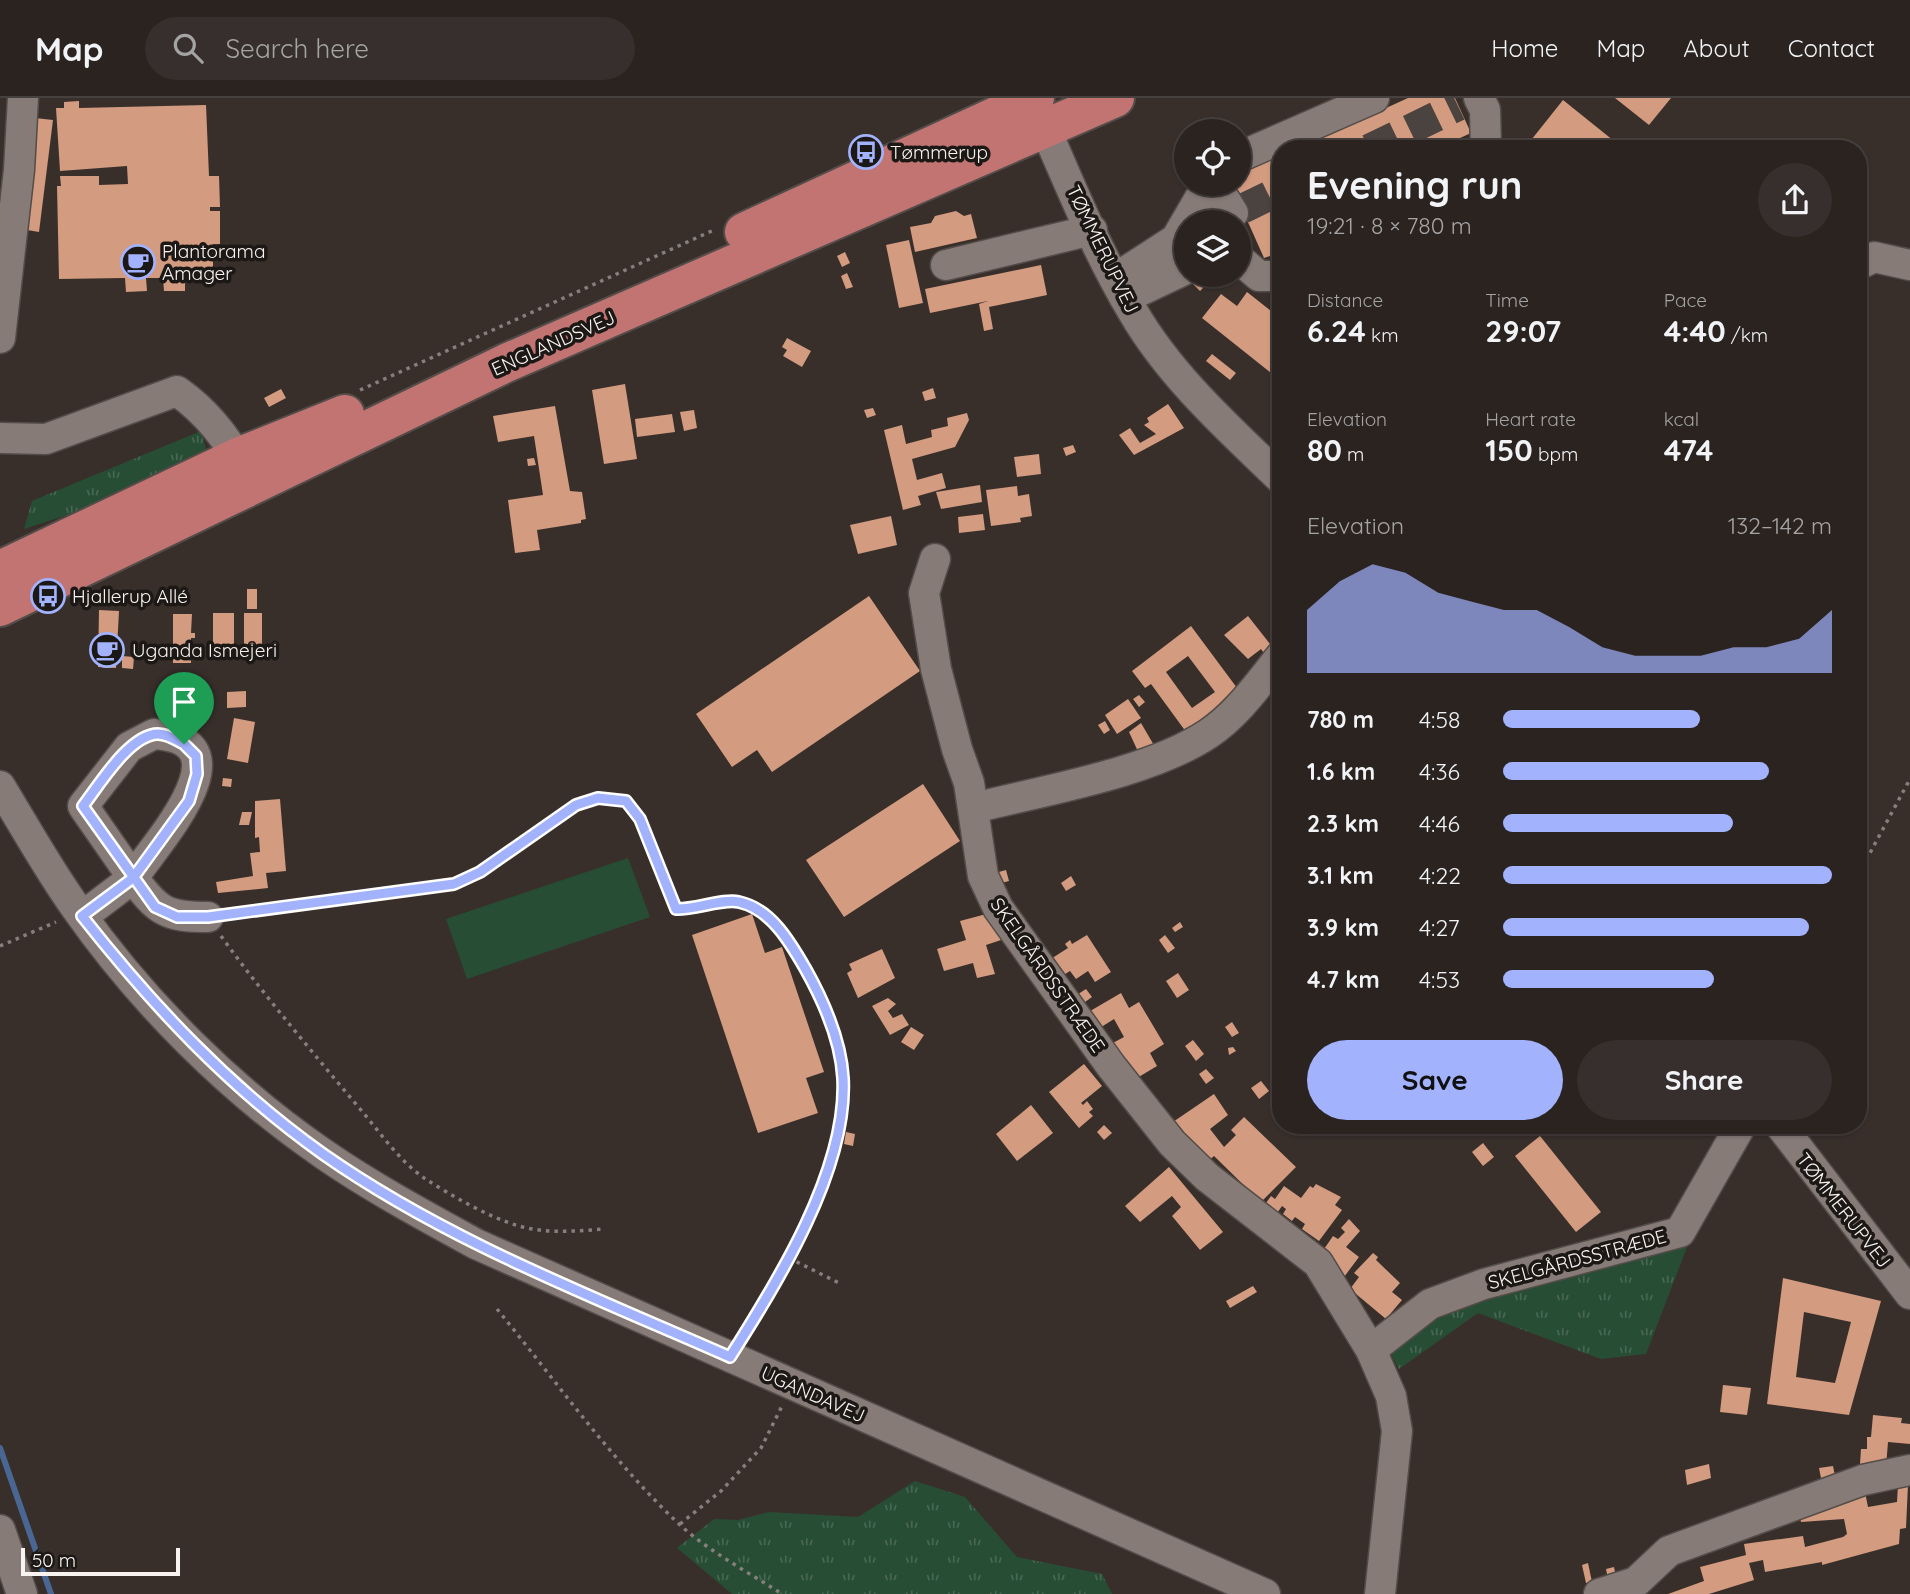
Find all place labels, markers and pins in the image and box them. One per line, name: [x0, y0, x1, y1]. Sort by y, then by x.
bus stop icon: Tømmerup: [847, 133, 885, 171]
place label: Tømmerup: [890, 140, 988, 164]
place label: Plantorama Amager: [162, 239, 265, 285]
cafe icon: Plantorama Amager: [119, 243, 157, 281]
bus stop icon: Hjallerup Allé: [29, 577, 67, 615]
place label: Hjallerup Allé: [72, 584, 188, 608]
cafe icon: Uganda Ismejeri: [88, 631, 126, 669]
place label: Uganda Ismejeri: [132, 638, 277, 662]
pin: [154, 672, 214, 744]

